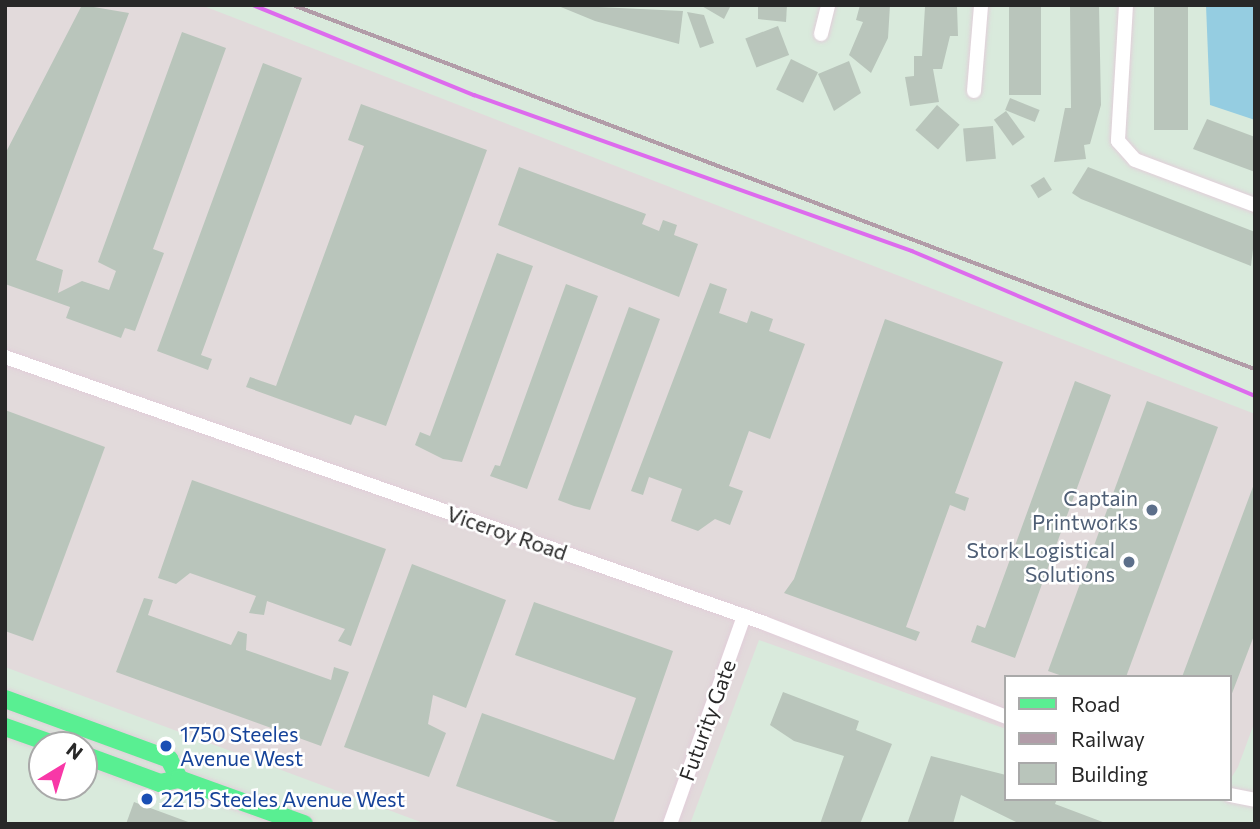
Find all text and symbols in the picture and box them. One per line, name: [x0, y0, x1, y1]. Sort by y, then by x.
place label: Captain Printworks: [1032, 485, 1138, 535]
street label: Viceroy Road: [444, 501, 570, 565]
marker: Captain Printworks: [1144, 502, 1160, 518]
place label: Stork Logistical Solutions: [967, 537, 1115, 587]
marker: Stork Logistical Solutions: [1121, 554, 1137, 570]
street label: Futurity Gate: [673, 656, 741, 784]
legend: [1004, 675, 1232, 801]
text: Road: [1071, 691, 1120, 716]
place label: 1750 Steeles Avenue West: [180, 721, 303, 771]
text: Railway: [1071, 726, 1145, 751]
north arrow: [28, 731, 98, 801]
text: N: [62, 737, 88, 764]
marker: 1750 Steeles Avenue West: [158, 738, 174, 754]
text: Building: [1071, 761, 1148, 786]
place label: 2215 Steeles Avenue West: [161, 786, 405, 812]
marker: 2215 Steeles Avenue West: [139, 791, 155, 807]

